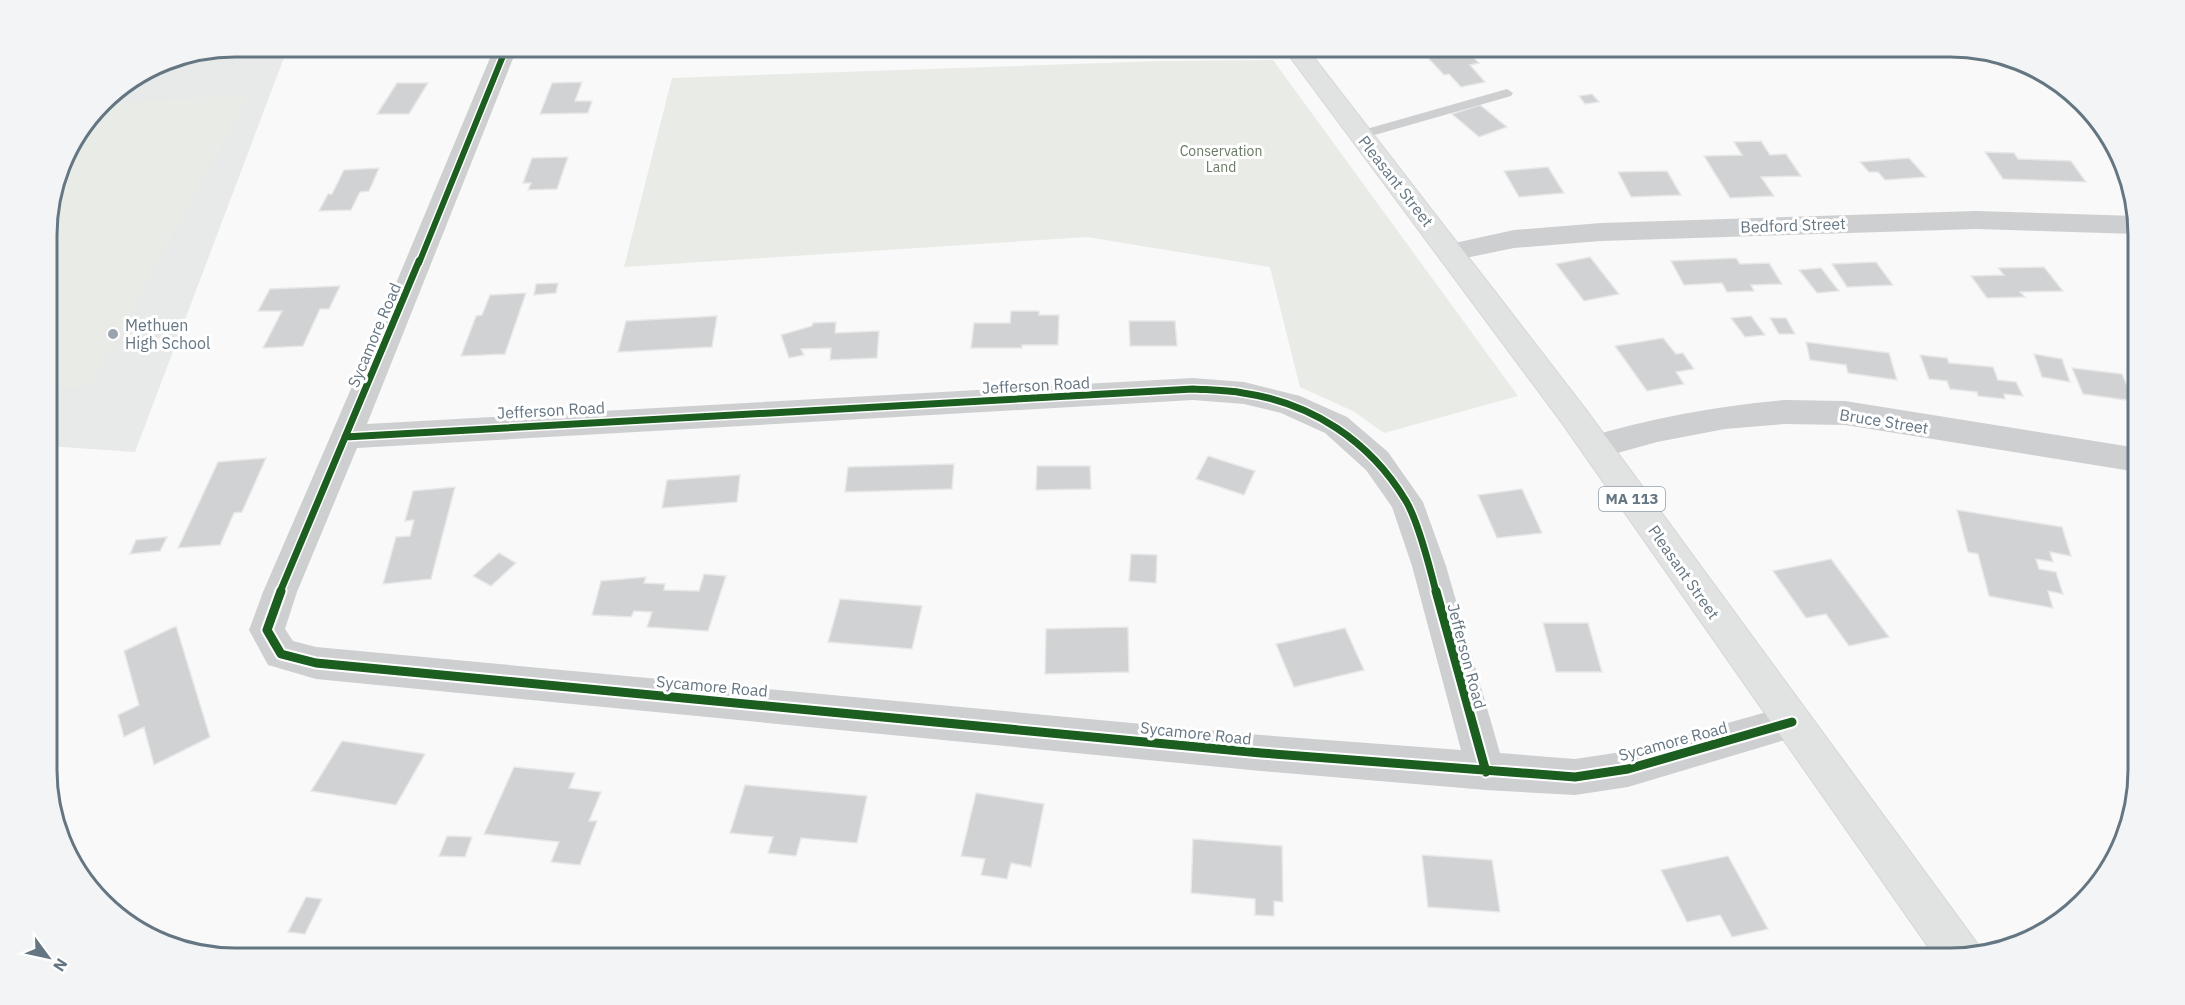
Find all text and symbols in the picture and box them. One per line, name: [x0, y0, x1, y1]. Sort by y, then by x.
street label: Pleasant Street: [1354, 131, 1438, 231]
park label: Conservation Land: [1180, 142, 1262, 176]
street label: Bedford Street: [1740, 213, 1846, 237]
street label: Sycamore Road: [343, 280, 405, 390]
place label: Methuen High School: [125, 315, 210, 353]
marker: Methuen High School: [106, 327, 120, 341]
street label: Jefferson Road: [981, 372, 1091, 398]
street label: Jefferson Road: [496, 397, 606, 423]
street label: Bruce Street: [1838, 404, 1930, 438]
road number: MA 113: [1599, 487, 1665, 511]
street label: Pleasant Street: [1644, 521, 1724, 623]
street label: Jefferson Road: [1443, 601, 1491, 711]
street label: Sycamore Road: [655, 671, 769, 701]
street label: Sycamore Road: [1139, 717, 1253, 749]
street label: Sycamore Road: [1616, 717, 1730, 765]
north arrow: [18, 927, 78, 987]
text: N: [49, 955, 72, 975]

